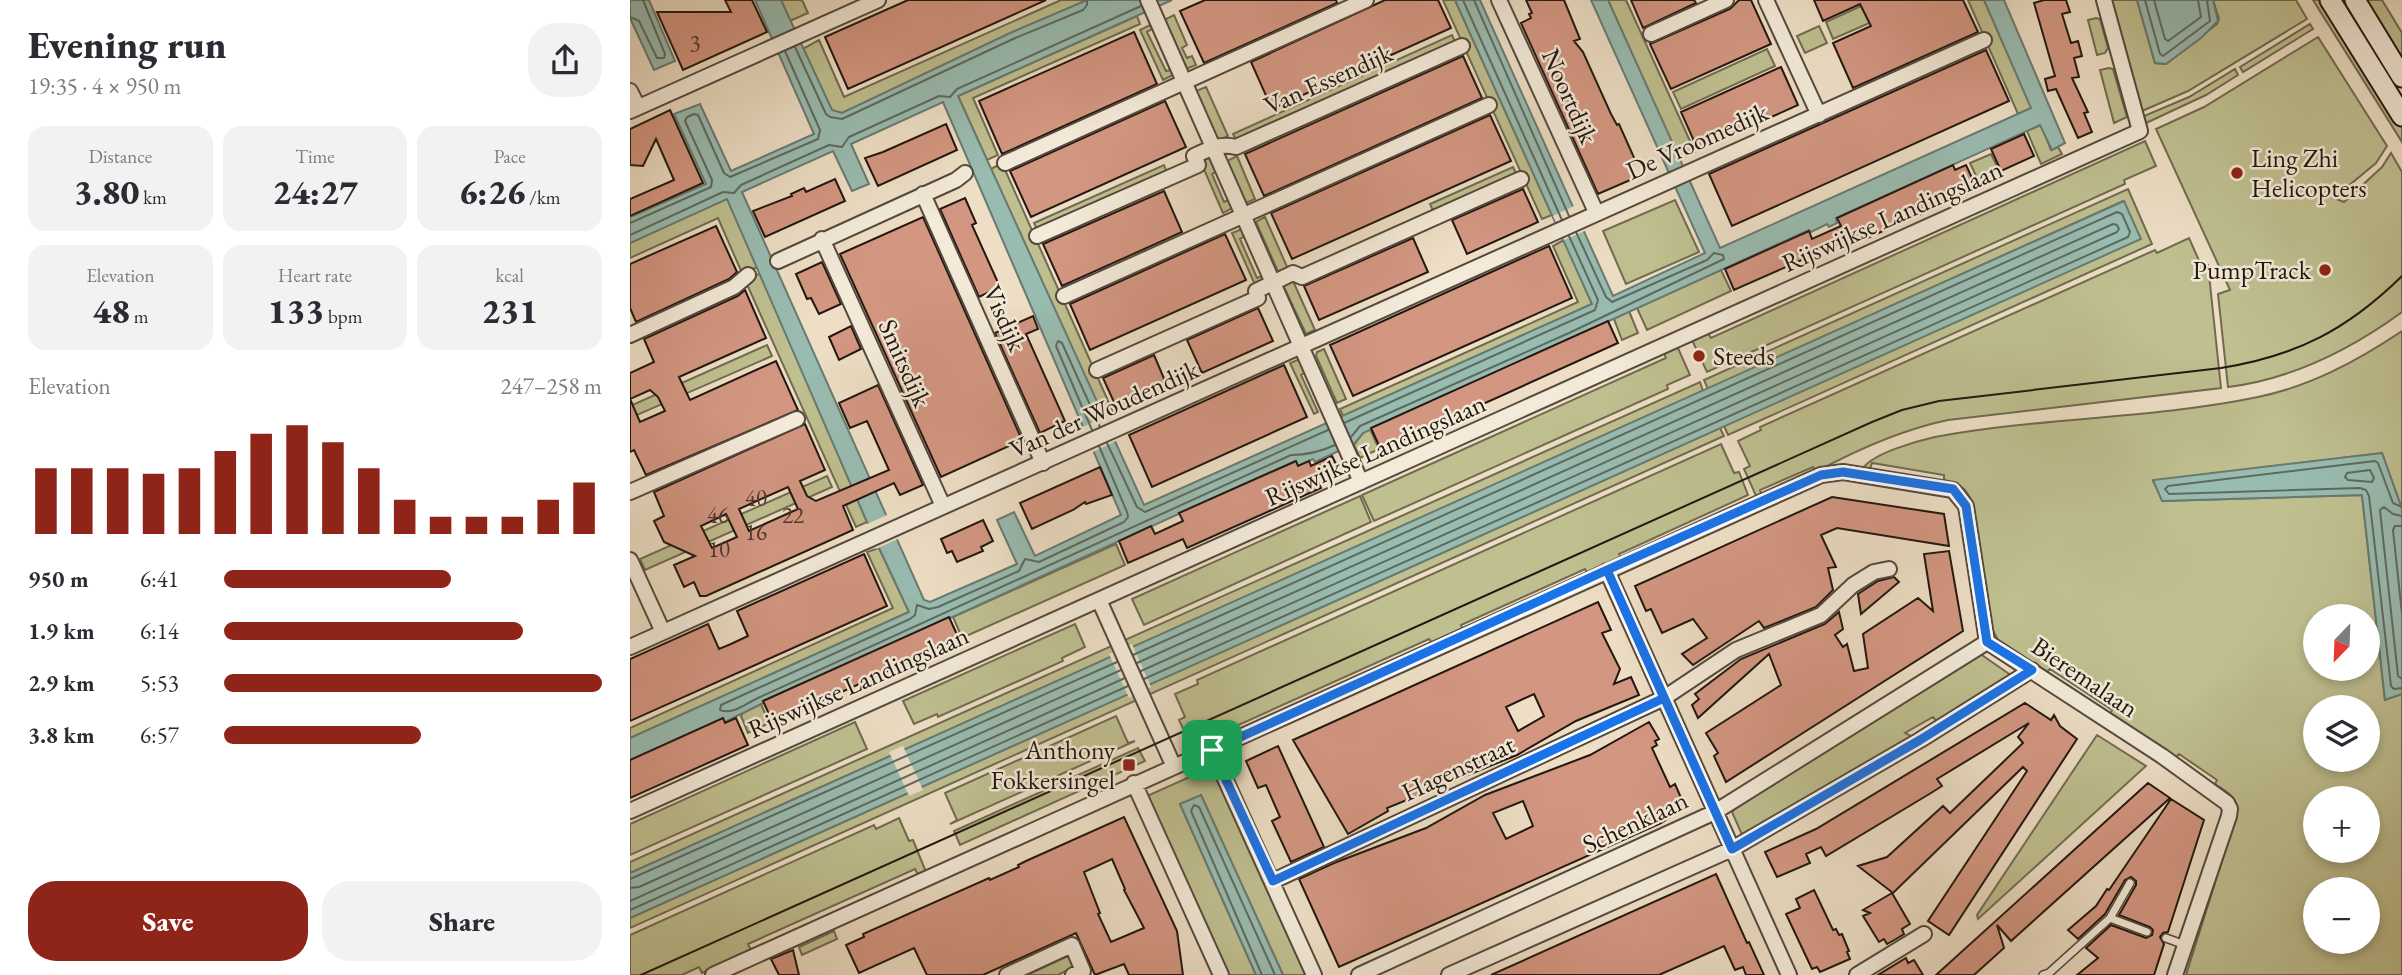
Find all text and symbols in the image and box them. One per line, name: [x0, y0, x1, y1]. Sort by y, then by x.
text: Evening run: [28, 20, 226, 69]
button: share: [528, 23, 602, 97]
house number: 3: [689, 28, 701, 58]
street label: Van Essendijk: [1258, 35, 1398, 122]
street label: Noortdijk: [1534, 43, 1606, 150]
text: 19:35 · 4 × 950 m: [28, 71, 181, 101]
street label: De Vroomedijk: [1621, 94, 1774, 187]
place label: Ling Zhi Helicopters: [2251, 141, 2367, 205]
text: Distance: [89, 144, 152, 169]
text: Time: [295, 144, 335, 169]
text: Pace: [494, 144, 526, 169]
street label: Rijswijkse Landingslaan: [1776, 152, 2008, 280]
marker: Ling Zhi Helicopters: [2229, 165, 2245, 181]
text: 3.80: [74, 169, 139, 214]
text: 24:27: [272, 169, 358, 214]
text: 6:26: [459, 169, 526, 214]
text: km: [139, 185, 167, 210]
text: /km: [526, 185, 561, 210]
place label: PumpTrack: [2193, 253, 2312, 287]
marker: PumpTrack: [2317, 262, 2333, 278]
text: Elevation: [86, 263, 155, 288]
text: Heart rate: [278, 263, 352, 288]
text: kcal: [495, 263, 524, 288]
street label: Visdijk: [975, 279, 1035, 357]
text: 48: [92, 288, 130, 333]
text: 133: [268, 288, 324, 333]
text: 231: [481, 288, 538, 333]
text: m: [130, 304, 149, 329]
text: bpm: [324, 304, 362, 329]
street label: Smitsdijk: [871, 314, 940, 413]
place label: Steeds: [1713, 339, 1775, 373]
marker: Steeds: [1691, 348, 1707, 364]
street label: Van der Woudendijk: [1004, 352, 1205, 466]
text: Elevation: [28, 371, 111, 401]
text: 247–258 m: [501, 371, 602, 401]
street label: Rijswijkse Landingslaan: [1259, 386, 1491, 514]
house number: 40: [745, 483, 767, 513]
house number: 46: [707, 500, 729, 530]
house number: 22: [782, 500, 804, 530]
house number: 16: [745, 517, 767, 547]
house number: 10: [708, 534, 730, 564]
text: 950 m: [28, 564, 89, 594]
text: 6:41: [140, 564, 179, 594]
north arrow: [2303, 604, 2380, 681]
map controls: [2303, 604, 2380, 954]
text: 1.9 km: [28, 616, 95, 646]
text: 6:14: [140, 616, 179, 646]
street label: Rijswijkse Landingslaan: [742, 618, 974, 746]
street label: Bieremalaan: [2025, 629, 2145, 725]
text: 2.9 km: [28, 668, 95, 698]
text: 5:53: [140, 668, 179, 698]
button: layers: [2303, 695, 2380, 772]
text: 3.8 km: [28, 720, 95, 750]
text: 6:57: [140, 720, 179, 750]
pin: [1182, 720, 1242, 780]
street label: Hagenstraat: [1396, 727, 1520, 809]
icon: arrive: [1193, 731, 1231, 769]
place label: Anthony Fokkersingel: [991, 733, 1116, 797]
marker: Anthony Fokkersingel: [1121, 757, 1137, 773]
street label: Schenklaan: [1577, 783, 1694, 861]
button: +: [2303, 786, 2380, 863]
button: −: [2303, 877, 2380, 954]
button: Save: [28, 881, 308, 961]
button: Share: [322, 881, 602, 961]

